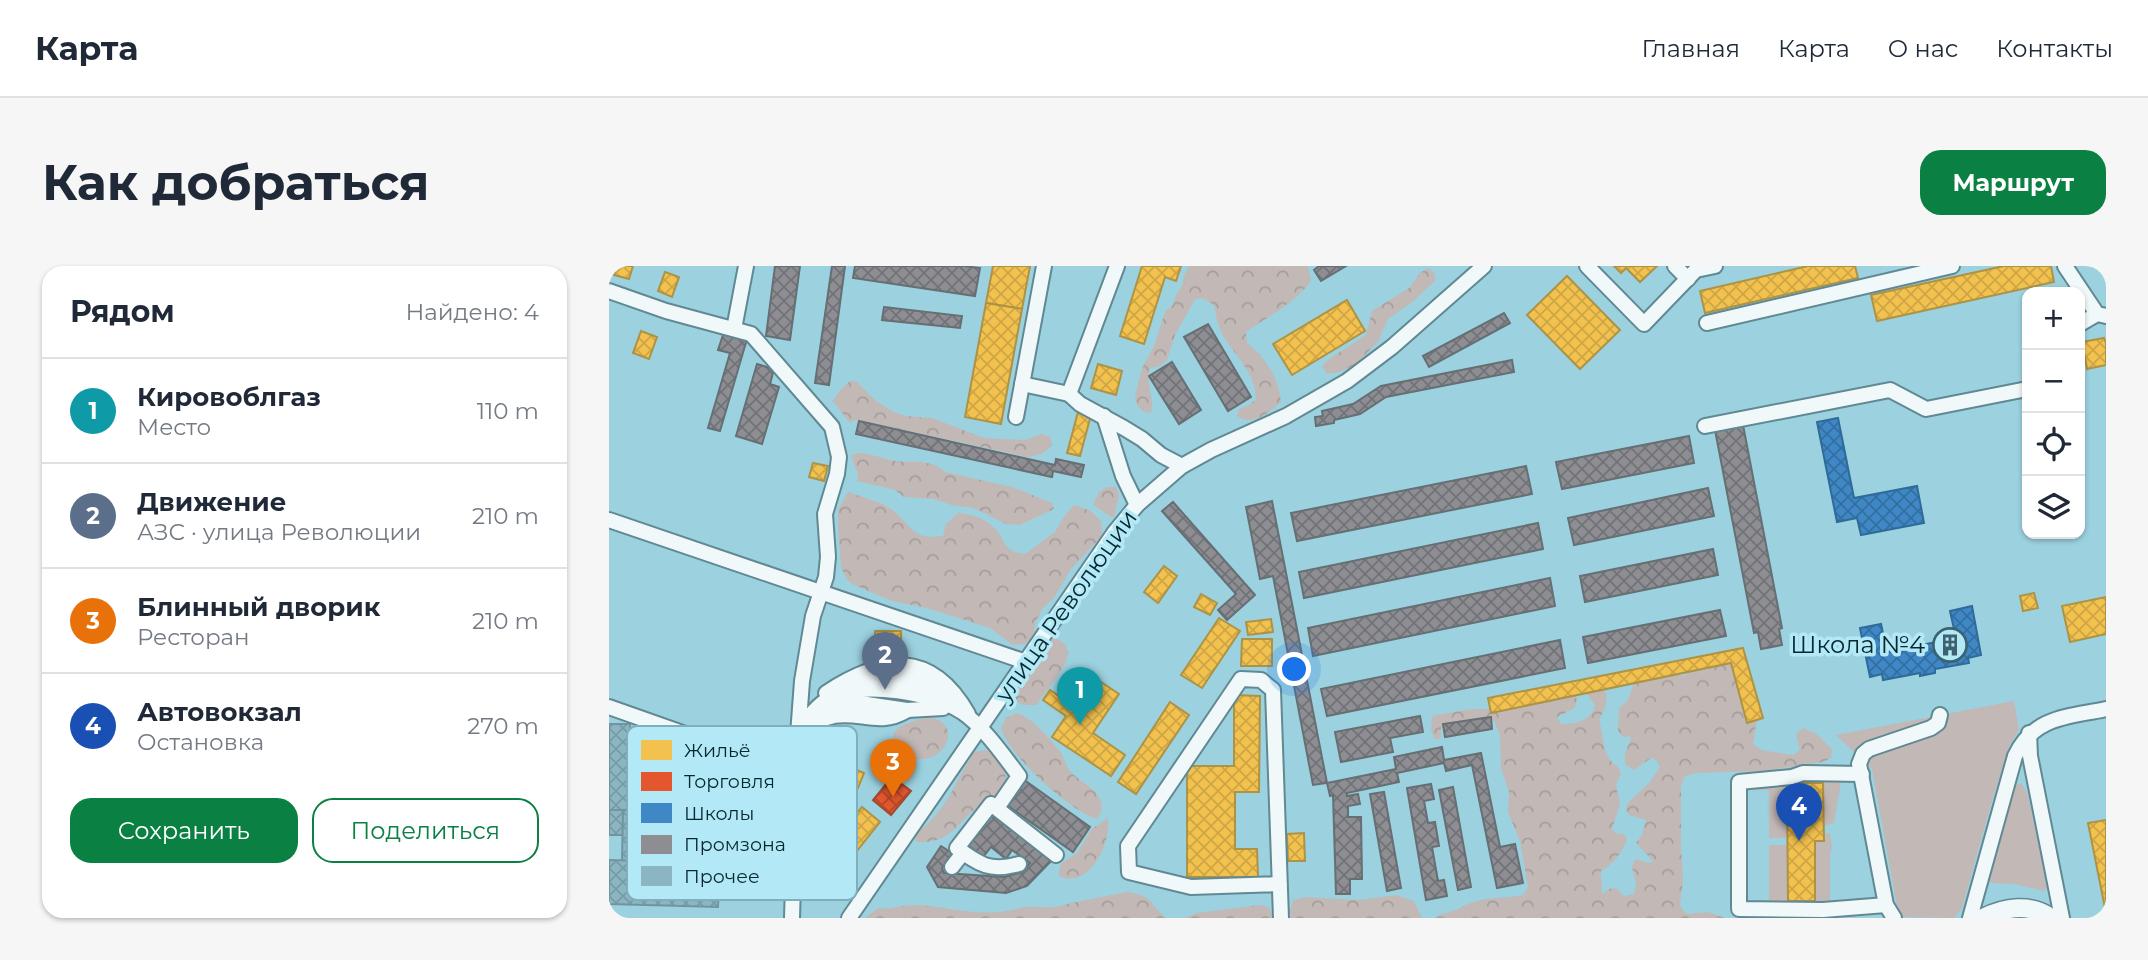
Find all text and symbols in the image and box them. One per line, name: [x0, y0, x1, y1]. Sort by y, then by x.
text: Карта: [35, 28, 138, 68]
text: Главная: [1642, 34, 1740, 63]
text: Карта: [1778, 34, 1850, 63]
text: О нас: [1888, 34, 1958, 63]
text: Контакты: [1996, 34, 2113, 63]
button: Маршрут: [1920, 150, 2106, 215]
text: Как добраться: [42, 153, 430, 212]
map controls: [2022, 287, 2085, 539]
button: +: [2022, 287, 2085, 350]
text: Рядом: [70, 293, 175, 330]
text: Найдено: 4: [405, 298, 539, 326]
button: −: [2022, 350, 2085, 413]
text: Кировоблгаз: [137, 381, 321, 413]
text: 1: [88, 397, 98, 425]
text: 110 m: [477, 397, 539, 425]
text: Место: [137, 413, 211, 441]
button: locate: [2022, 413, 2085, 476]
button: layers: [2022, 476, 2085, 539]
text: Движение: [137, 486, 287, 518]
text: 2: [86, 502, 100, 530]
text: 210 m: [472, 502, 539, 530]
street label: улица Революции: [988, 504, 1143, 708]
text: АЗС · улица Революции: [137, 518, 421, 546]
text: Блинный дворик: [137, 591, 381, 623]
text: 3: [86, 607, 100, 635]
text: 210 m: [472, 607, 539, 635]
text: Ресторан: [137, 623, 250, 651]
building icon: Школа №4: [1931, 626, 1969, 664]
place label: Школа №4: [1790, 630, 1925, 659]
pin: 2: [862, 632, 908, 690]
your location: [1277, 652, 1311, 686]
pin: 1: [1057, 667, 1103, 725]
text: Автовокзал: [137, 696, 302, 728]
text: 4: [85, 712, 101, 740]
text: 270 m: [467, 712, 539, 740]
legend: [627, 726, 857, 900]
text: Остановка: [137, 728, 264, 756]
text: Жильё: [684, 739, 751, 762]
pin: 3: [870, 739, 916, 797]
text: Торговля: [684, 770, 775, 793]
pin: 4: [1776, 783, 1822, 841]
button: Сохранить: [70, 798, 298, 863]
button: Поделиться: [312, 798, 539, 863]
text: Школы: [684, 802, 754, 825]
text: Промзона: [684, 833, 786, 856]
text: Прочее: [684, 865, 760, 888]

